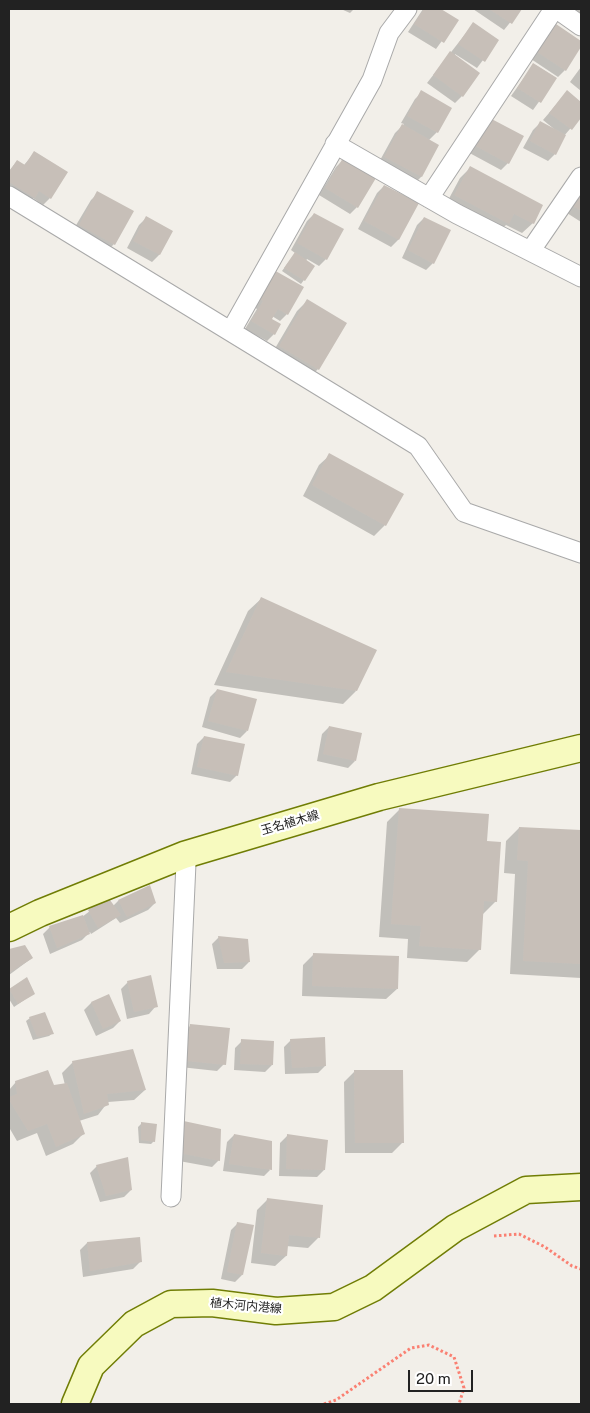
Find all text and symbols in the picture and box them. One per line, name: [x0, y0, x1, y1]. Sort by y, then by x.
street label: 玉名植木線: [259, 808, 321, 838]
street label: 植木河内港線: [210, 1296, 282, 1316]
scale bar: [410, 1360, 475, 1392]
text: 20 m: [416, 1370, 451, 1387]

